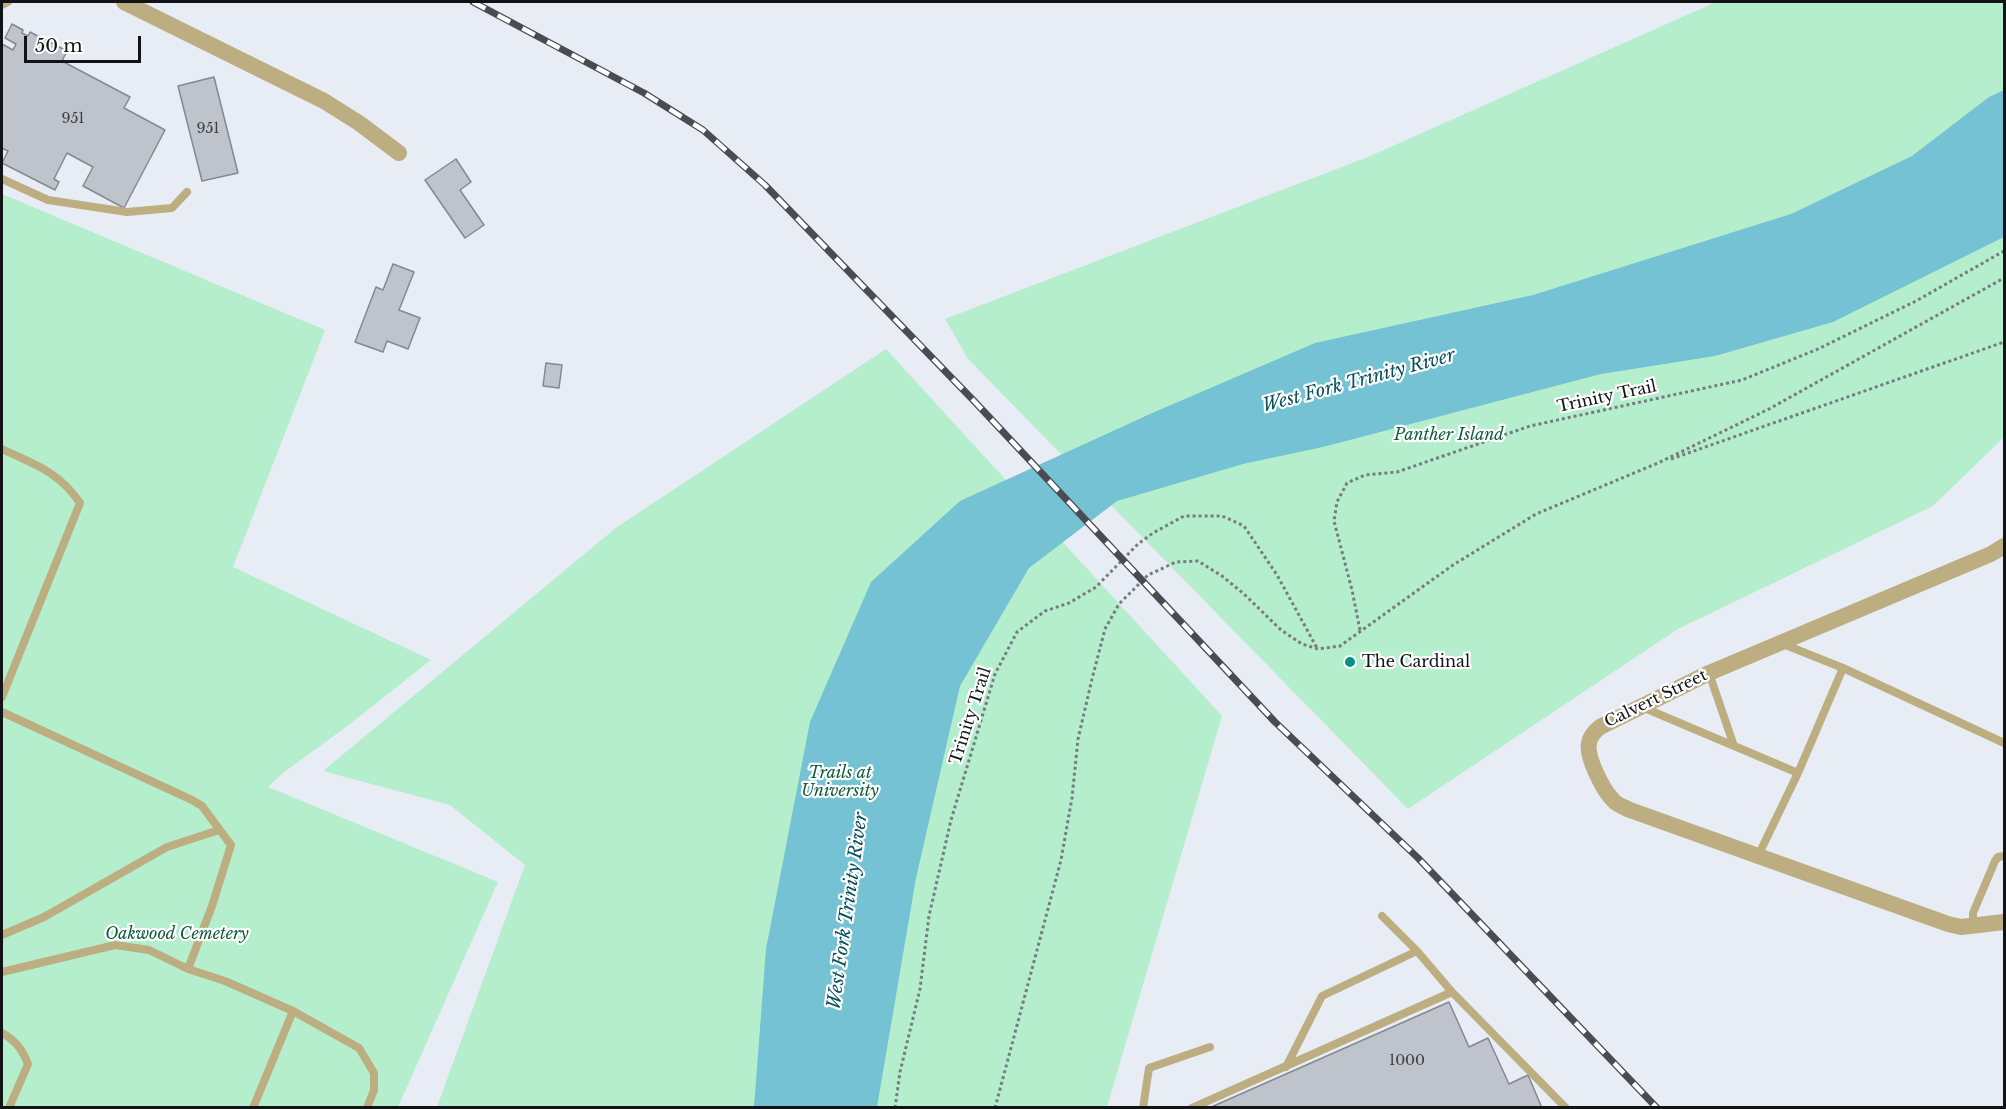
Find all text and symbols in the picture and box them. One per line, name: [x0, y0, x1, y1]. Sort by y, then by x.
scale bar: [27, 24, 144, 62]
text: 50 m: [35, 35, 83, 57]
house number: 951: [61, 111, 85, 127]
house number: 951: [196, 121, 220, 137]
water label: West Fork Trinity River: [1260, 345, 1458, 417]
street label: Trinity Trail: [1556, 377, 1658, 417]
park label: Panther Island: [1394, 425, 1504, 445]
place label: The Cardinal: [1362, 652, 1470, 672]
marker: The Cardinal: [1343, 655, 1357, 669]
street label: Trinity Trail: [946, 665, 996, 767]
street label: Calvert Street: [1602, 666, 1710, 732]
park label: Trails at University: [801, 763, 879, 801]
water label: West Fork Trinity River: [823, 811, 873, 1011]
park label: Oakwood Cemetery: [105, 924, 249, 944]
house number: 1000: [1389, 1053, 1425, 1069]

